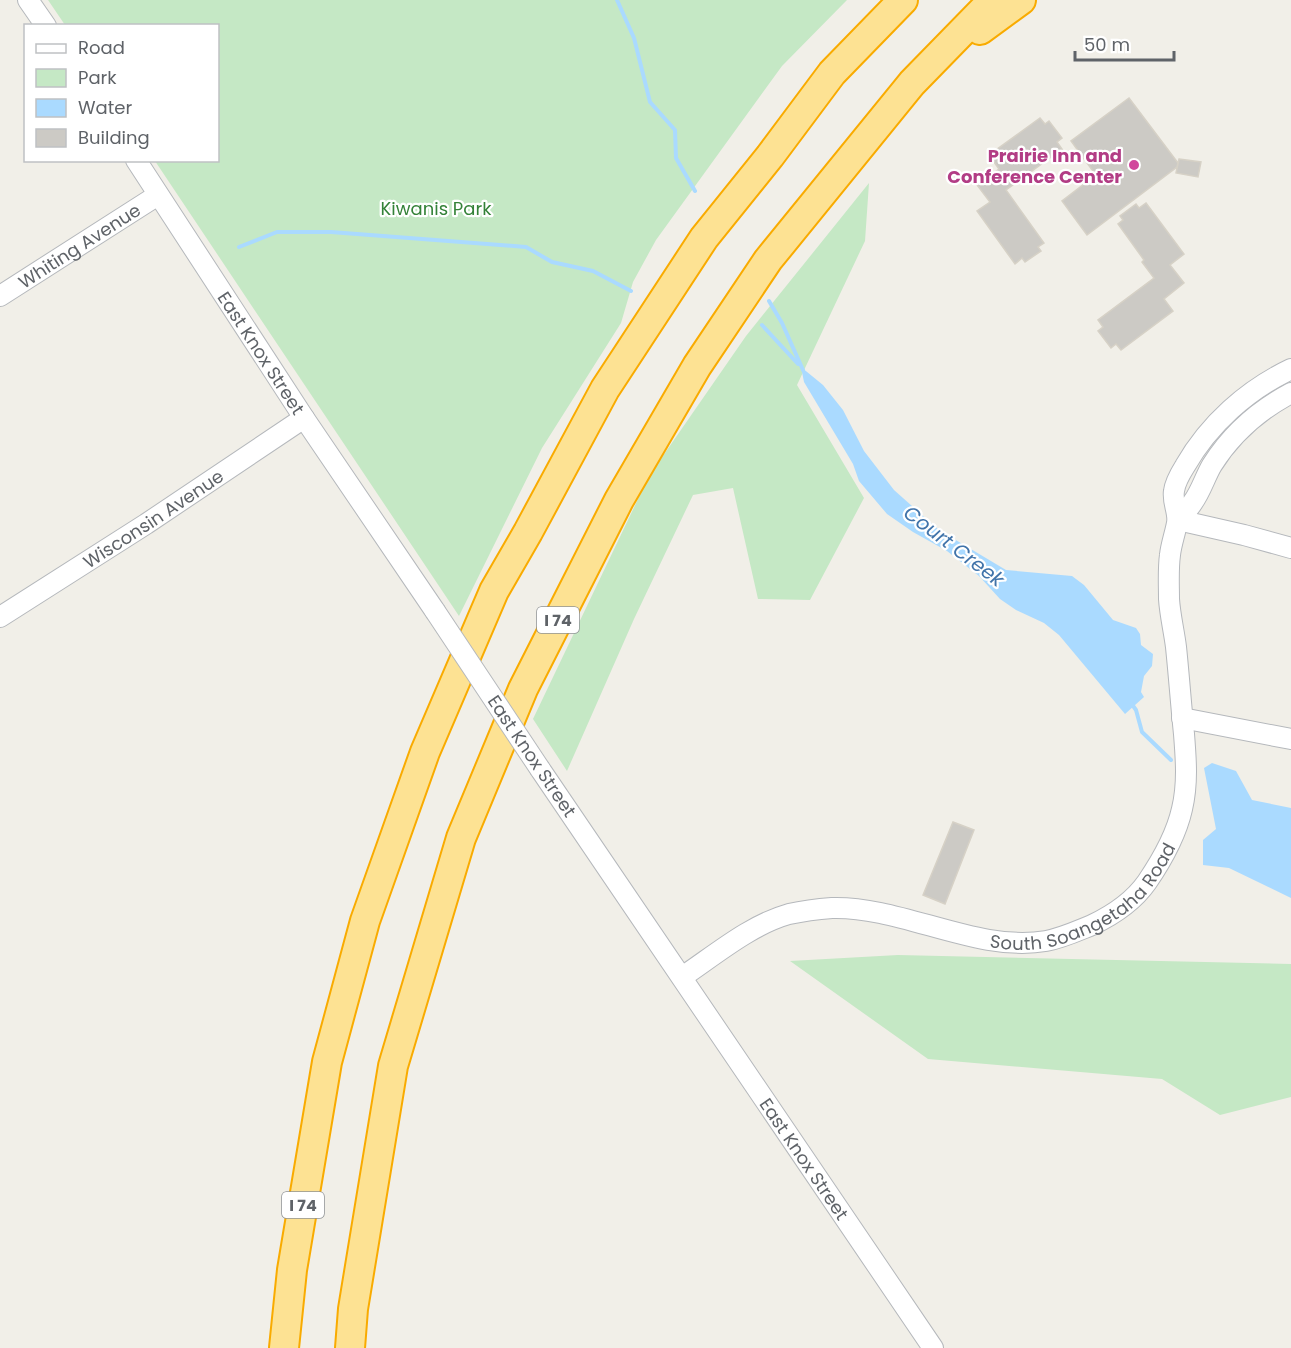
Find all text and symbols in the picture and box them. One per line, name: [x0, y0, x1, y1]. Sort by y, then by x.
legend: [24, 24, 219, 162]
scale bar: [1075, 24, 1174, 62]
text: 50 m: [1084, 32, 1130, 57]
text: Road: [78, 35, 125, 60]
text: Park: [78, 65, 117, 90]
text: Water: [78, 95, 132, 120]
text: Building: [78, 125, 150, 150]
place label: Prairie Inn and Conference Center: [947, 143, 1122, 189]
marker: Prairie Inn and Conference Center: [1127, 158, 1141, 172]
park label: Kiwanis Park: [381, 196, 492, 221]
street label: Whiting Avenue: [13, 197, 145, 294]
street label: East Knox Street: [212, 286, 311, 419]
street label: Wisconsin Avenue: [78, 463, 228, 574]
water label: Court Creek: [898, 499, 1012, 594]
road number: I 74: [537, 607, 579, 633]
street label: East Knox Street: [482, 690, 582, 822]
street label: South Soangetaha Road: [988, 838, 1181, 956]
street label: East Knox Street: [754, 1093, 855, 1225]
road number: I 74: [282, 1192, 324, 1218]

